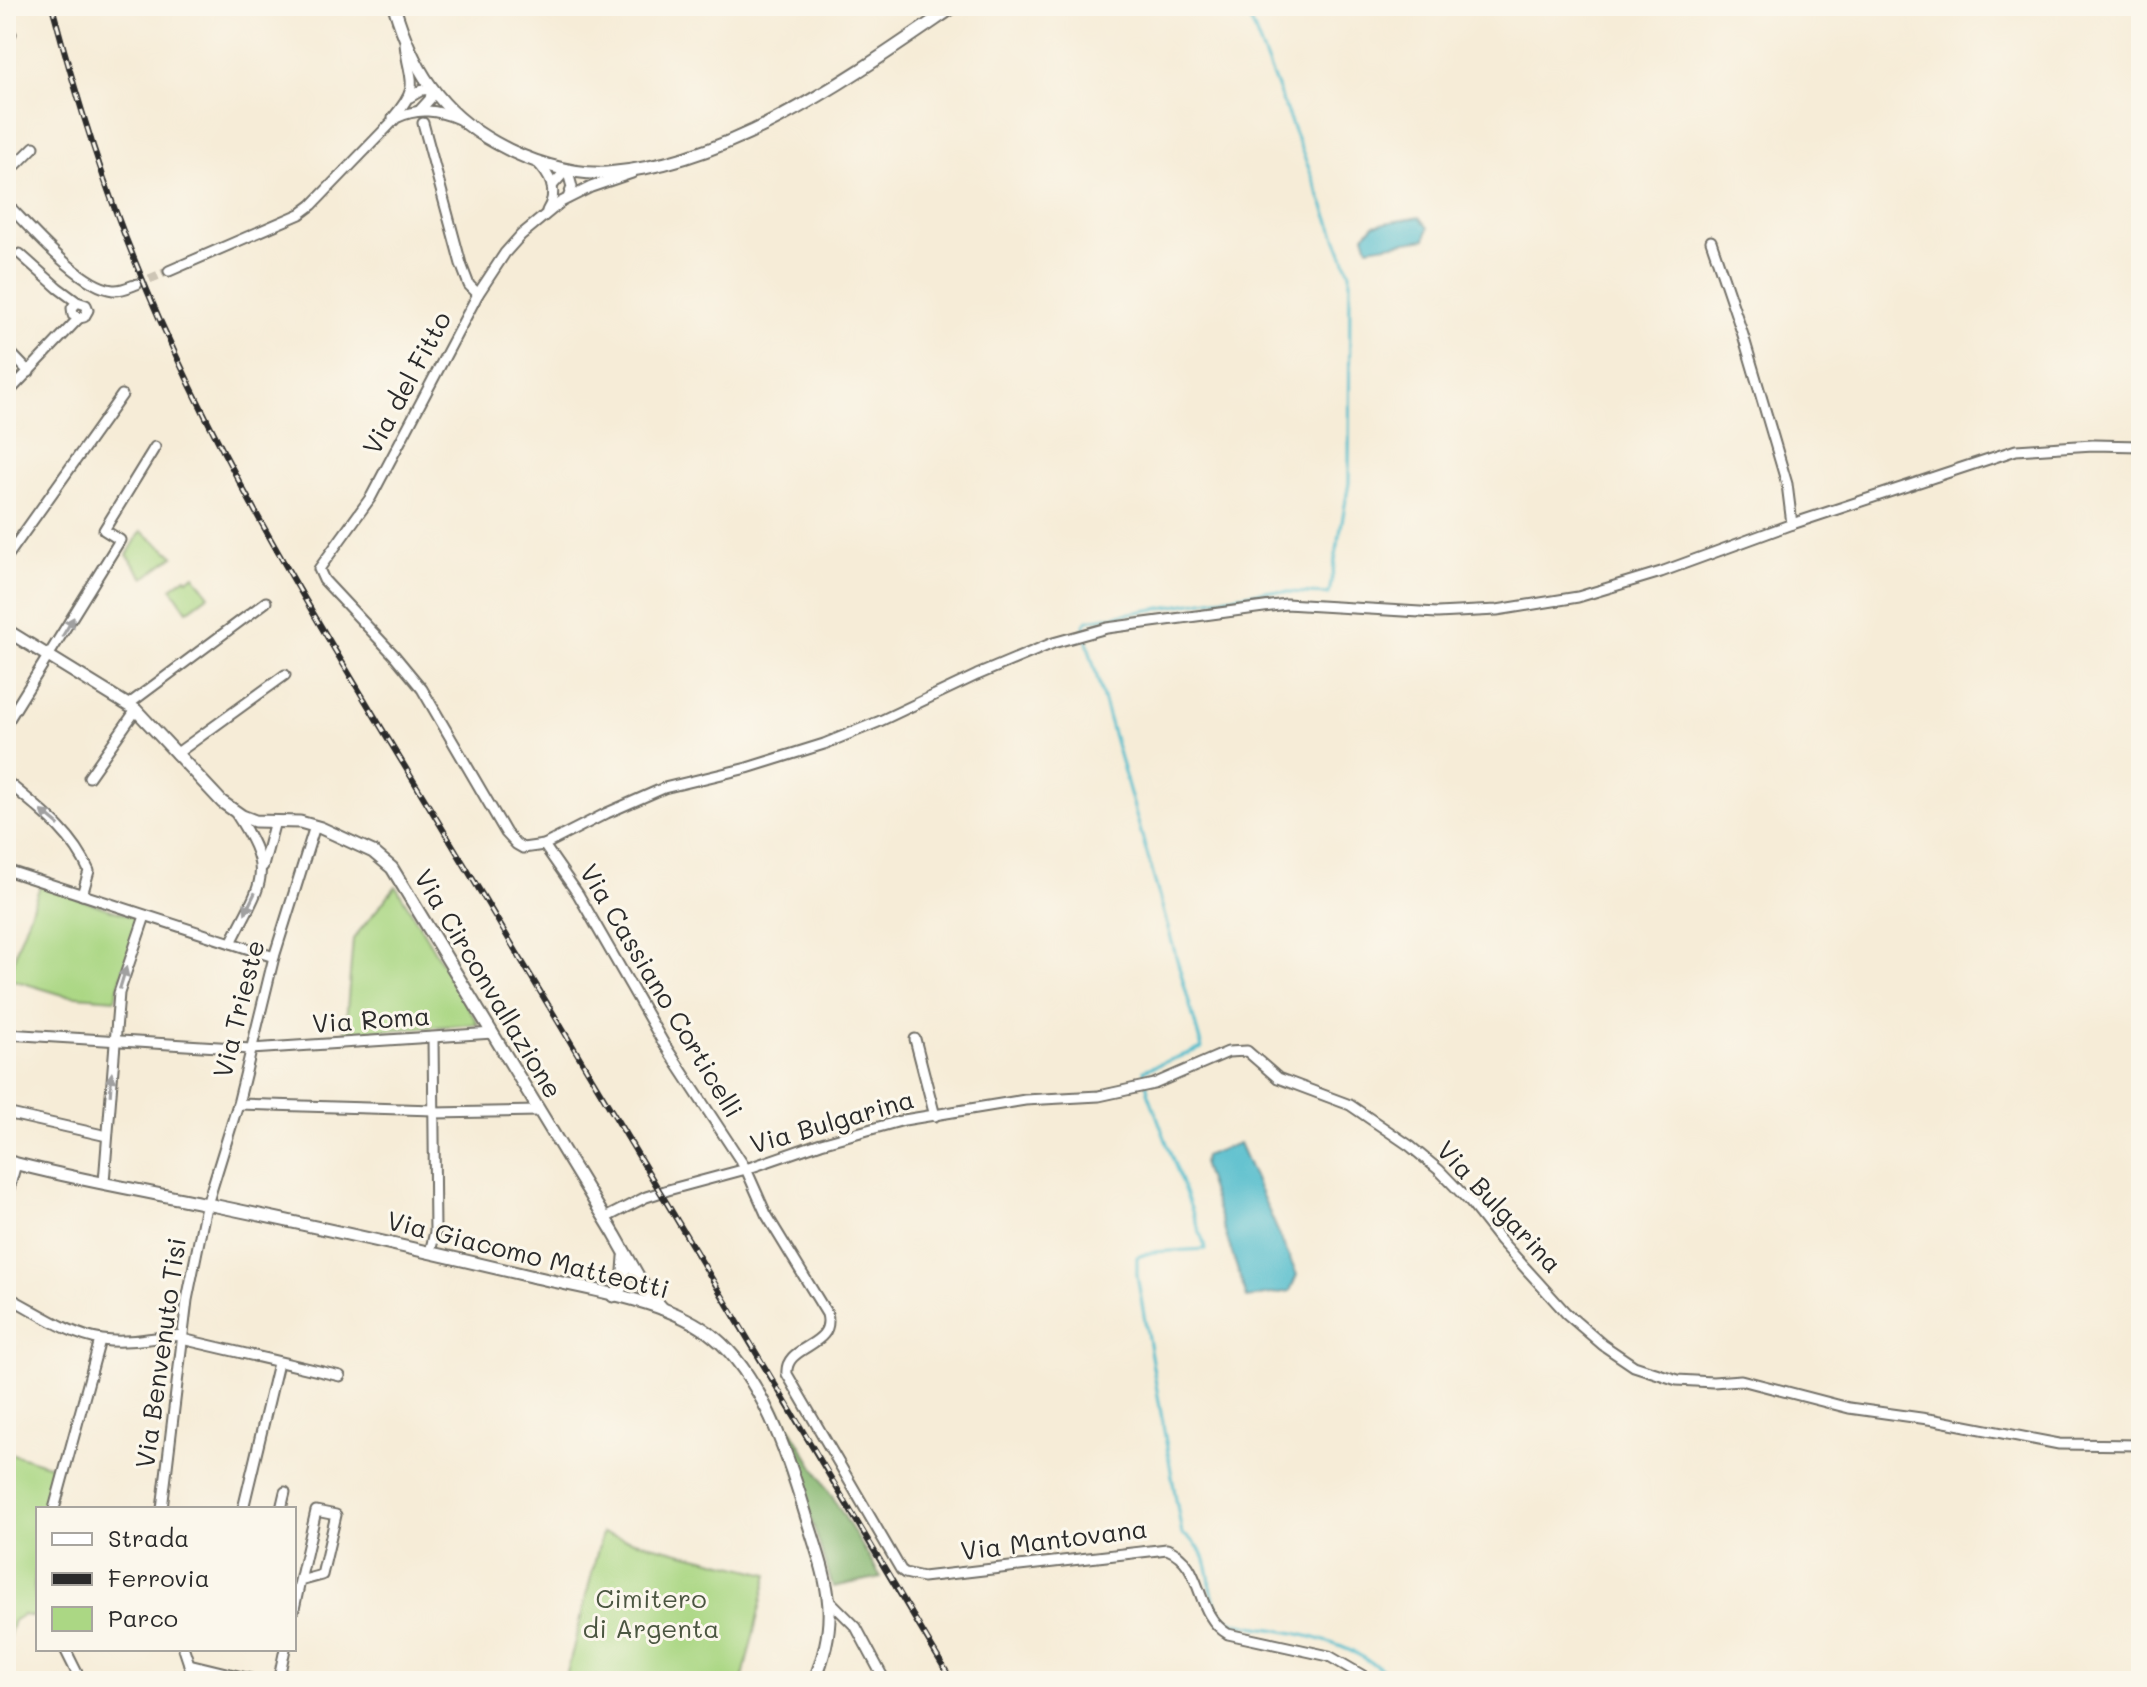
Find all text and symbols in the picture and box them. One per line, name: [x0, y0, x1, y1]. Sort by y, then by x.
street label: Via del Fitto: [354, 305, 458, 460]
one-way arrow: [61, 616, 75, 638]
one-way arrow: [40, 810, 60, 827]
street label: Via Cassiano Corticelli: [573, 857, 751, 1124]
street label: Via Circonvallazione: [407, 863, 571, 1104]
one-way arrow: [244, 892, 257, 915]
street label: Via Trieste: [204, 936, 272, 1081]
one-way arrow: [117, 965, 130, 989]
street label: Via Roma: [311, 998, 431, 1040]
one-way arrow: [105, 1071, 118, 1096]
street label: Via Bulgarina: [746, 1081, 918, 1161]
street label: Via Bulgarina: [1430, 1133, 1570, 1280]
street label: Via Giacomo Matteotti: [383, 1202, 673, 1306]
street label: Via Benvenuto Tisi: [127, 1235, 193, 1470]
legend: [36, 1507, 296, 1651]
street label: Via Mantovana: [959, 1511, 1149, 1567]
text: Strada: [108, 1522, 189, 1553]
text: Ferrovia: [108, 1562, 210, 1593]
park label: Cimitero di Argenta: [582, 1581, 720, 1645]
text: Parco: [108, 1602, 178, 1633]

